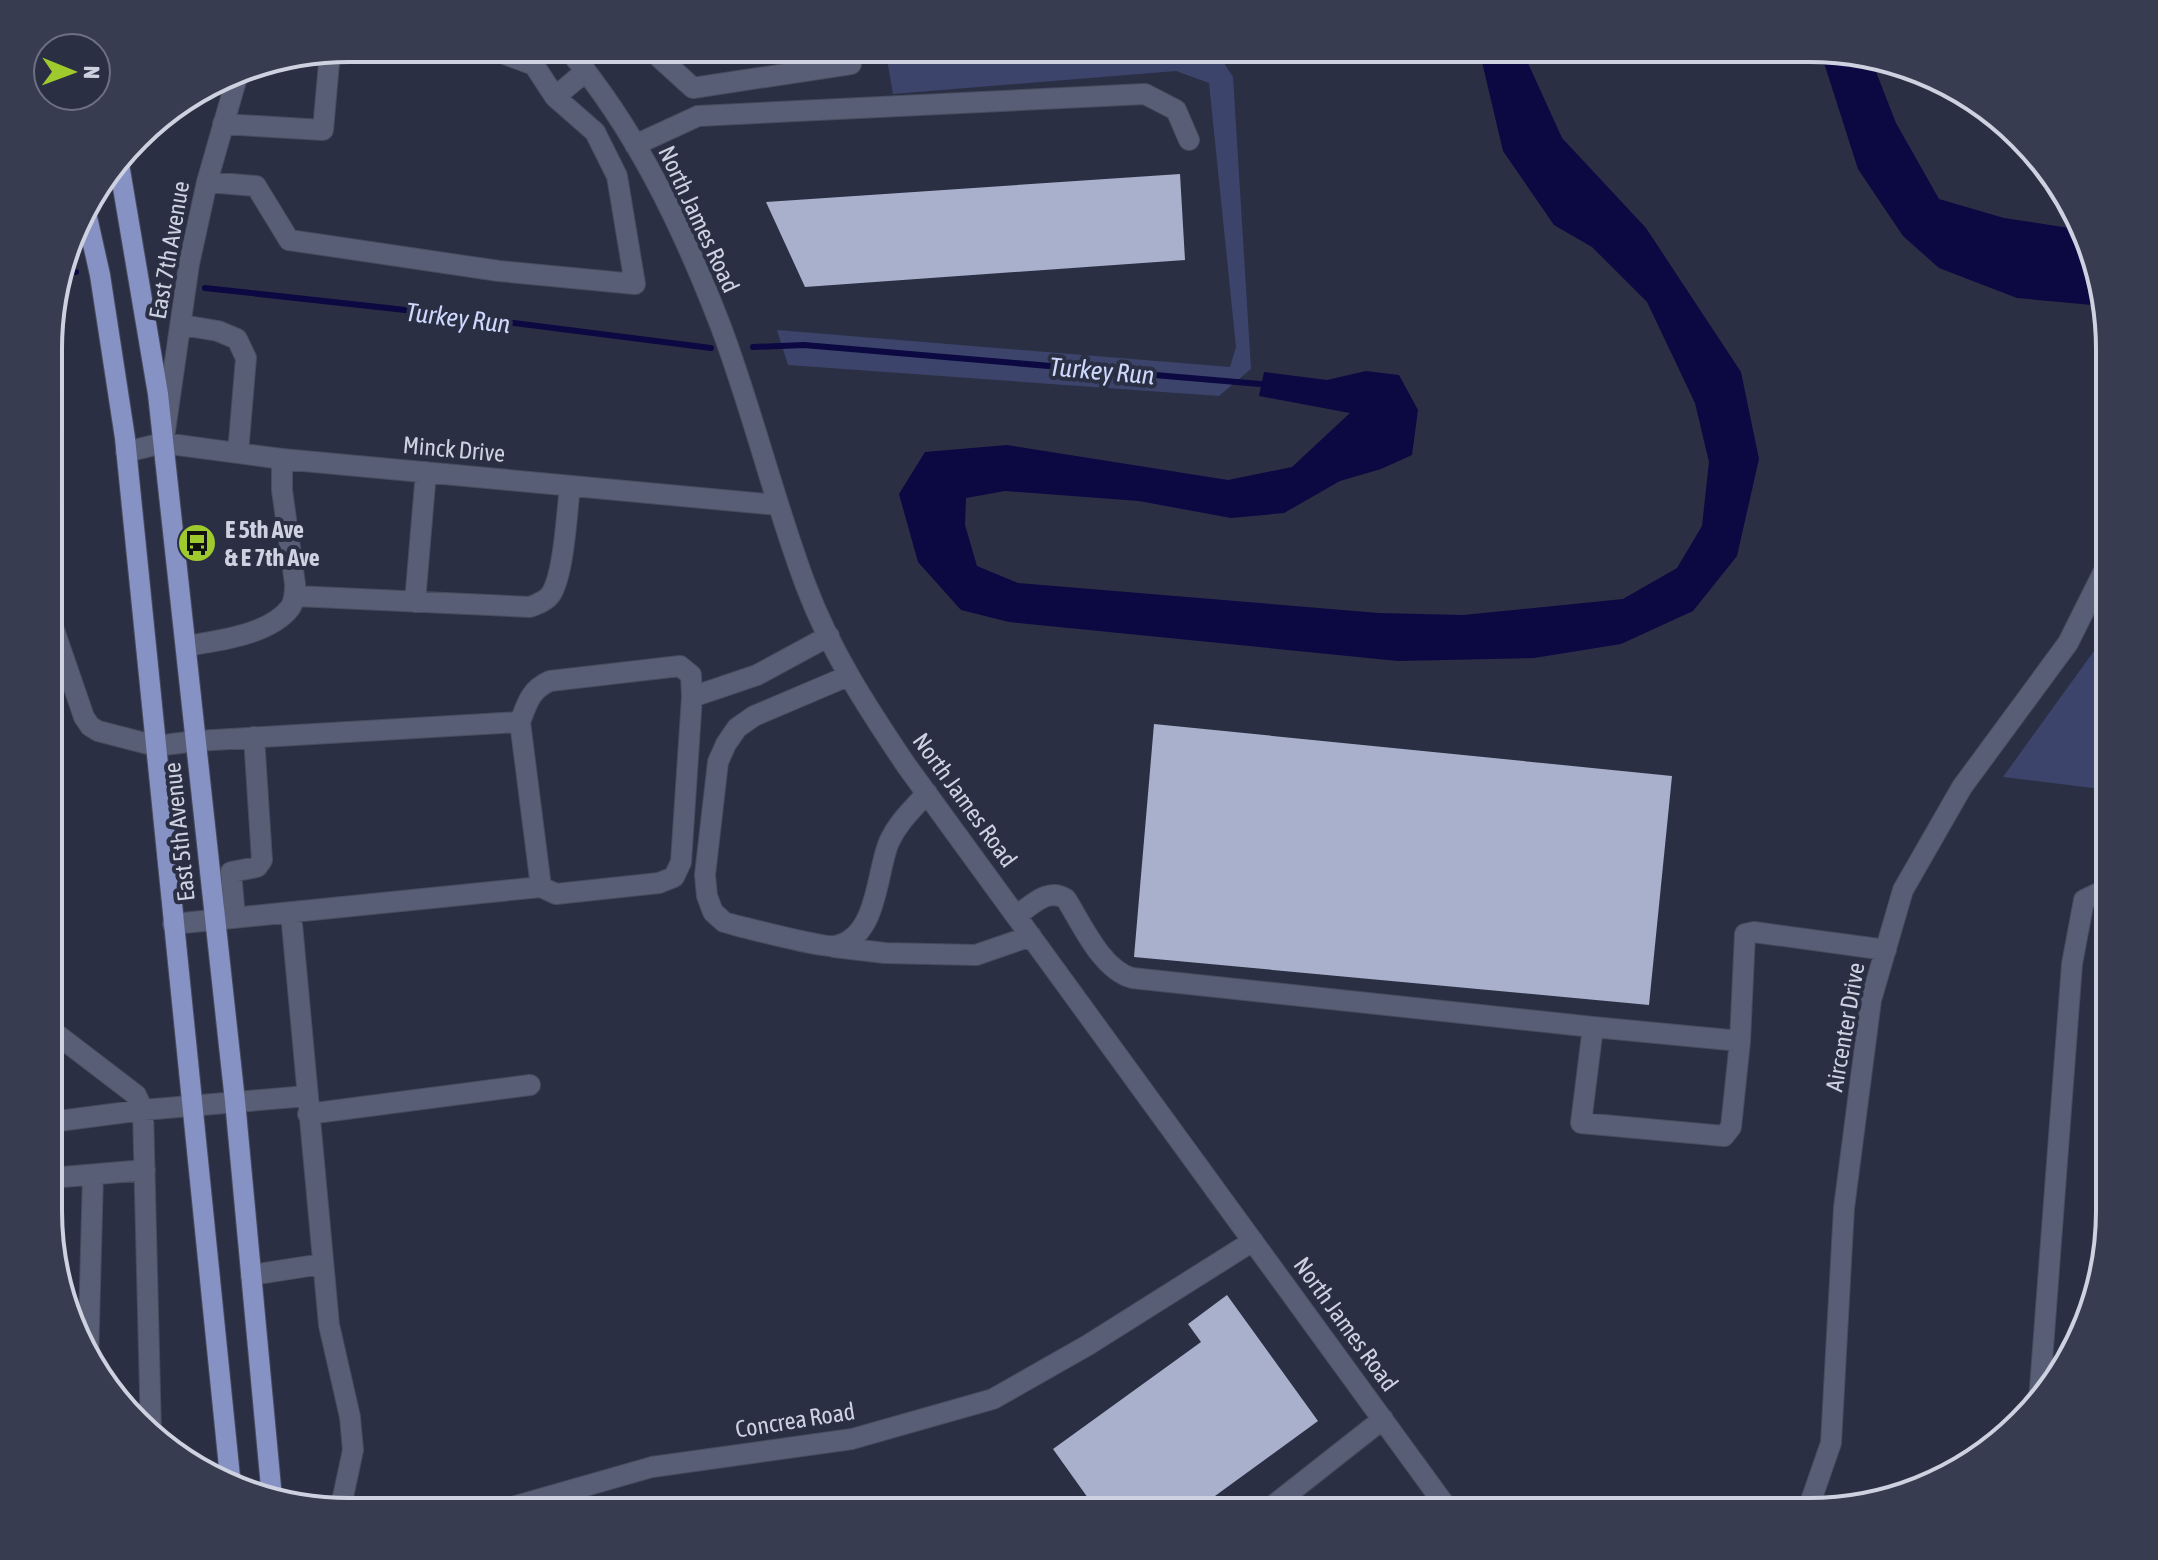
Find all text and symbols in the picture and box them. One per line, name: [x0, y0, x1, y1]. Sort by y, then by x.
north arrow: [32, 32, 112, 112]
text: N: [79, 66, 105, 79]
street label: North James Road: [653, 141, 745, 297]
street label: East 7th Avenue: [144, 179, 194, 321]
water label: Turkey Run: [404, 297, 512, 339]
water label: Turkey Run: [1048, 351, 1156, 391]
street label: Minck Drive: [402, 431, 506, 467]
place label: E 5th Ave & E 7th Ave: [225, 516, 320, 571]
bus stop icon: E 5th Ave & E 7th Ave: [176, 522, 218, 564]
street label: North James Road: [907, 728, 1023, 872]
street label: East 5th Avenue: [158, 761, 200, 903]
street label: Aircenter Drive: [1820, 960, 1870, 1094]
street label: North James Road: [1288, 1252, 1404, 1396]
street label: Concrea Road: [733, 1397, 857, 1443]

